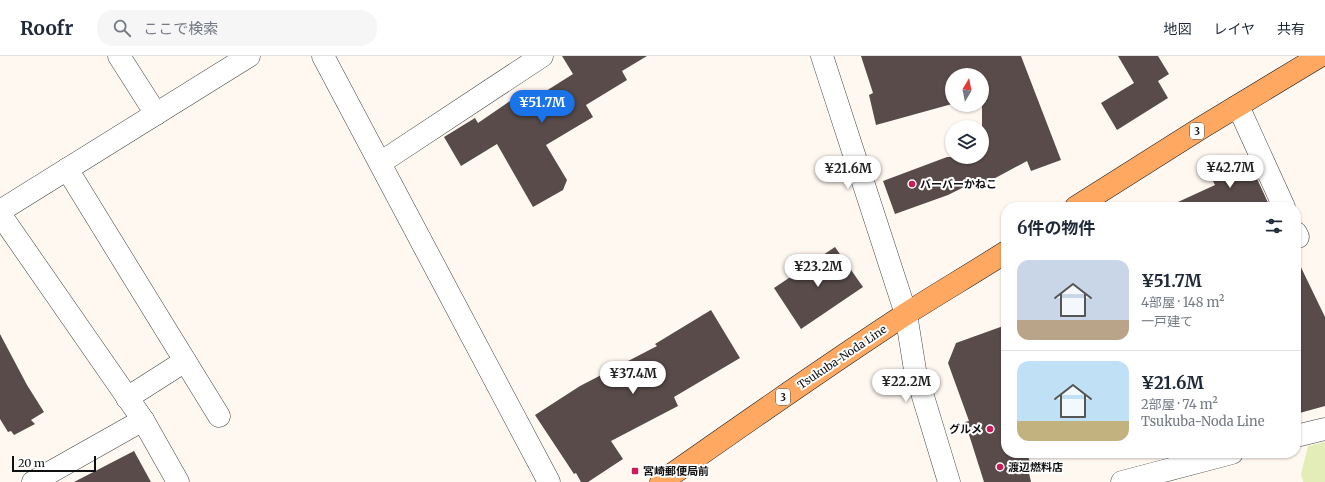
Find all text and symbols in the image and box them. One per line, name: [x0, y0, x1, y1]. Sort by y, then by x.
search box: [97, 10, 377, 46]
text: Roofr: [20, 16, 73, 40]
icon: search: [111, 17, 133, 39]
text: ここで検索: [143, 19, 218, 38]
text: 地図: [1163, 20, 1191, 38]
text: レイヤ: [1213, 20, 1255, 38]
text: 共有: [1277, 20, 1305, 38]
north arrow: [945, 68, 989, 112]
map controls: [945, 68, 989, 164]
pin: ¥51.7M: [509, 90, 575, 124]
text: ¥51.7M: [519, 94, 565, 111]
button: layers: [945, 120, 989, 164]
road number: 3: [1190, 123, 1204, 139]
pin: ¥42.7M: [1197, 155, 1263, 189]
pin: ¥21.6M: [815, 156, 881, 190]
text: ¥42.7M: [1206, 159, 1254, 176]
text: ¥21.6M: [824, 160, 872, 177]
place label: バーバーかねこ: [920, 177, 997, 191]
marker: バーバーかねこ: [907, 179, 917, 189]
icon: filters: [1263, 215, 1285, 237]
text: 6件の物件: [1017, 217, 1095, 239]
pin: ¥23.2M: [785, 254, 851, 288]
text: ¥23.2M: [793, 258, 843, 275]
text: ¥51.7M: [1141, 270, 1202, 292]
icon: home: [1049, 276, 1097, 324]
text: 4部屋 · 148 m²: [1141, 294, 1224, 311]
text: 一戸建て: [1141, 313, 1193, 330]
street label: Tsukuba-Noda Line: [795, 322, 889, 392]
pin: ¥37.4M: [600, 361, 666, 395]
text: ¥37.4M: [609, 365, 657, 382]
pin: ¥22.2M: [873, 369, 939, 403]
text: ¥21.6M: [1141, 372, 1204, 394]
text: ¥22.2M: [881, 373, 931, 390]
icon: home: [1049, 377, 1097, 425]
road number: 3: [776, 389, 790, 405]
text: 2部屋 · 74 m²: [1141, 396, 1218, 413]
text: Tsukuba-Noda Line: [1141, 413, 1264, 430]
place label: グルメ: [949, 422, 982, 436]
marker: グルメ: [985, 424, 995, 434]
scale bar: [12, 454, 96, 473]
text: 20 m: [18, 456, 45, 470]
place label: 渡辺燃料店: [1008, 460, 1063, 474]
marker: 渡辺燃料店: [995, 462, 1005, 472]
place label: 宮崎郵便局前: [643, 464, 709, 478]
marker: 宮崎郵便局前: [630, 466, 640, 476]

